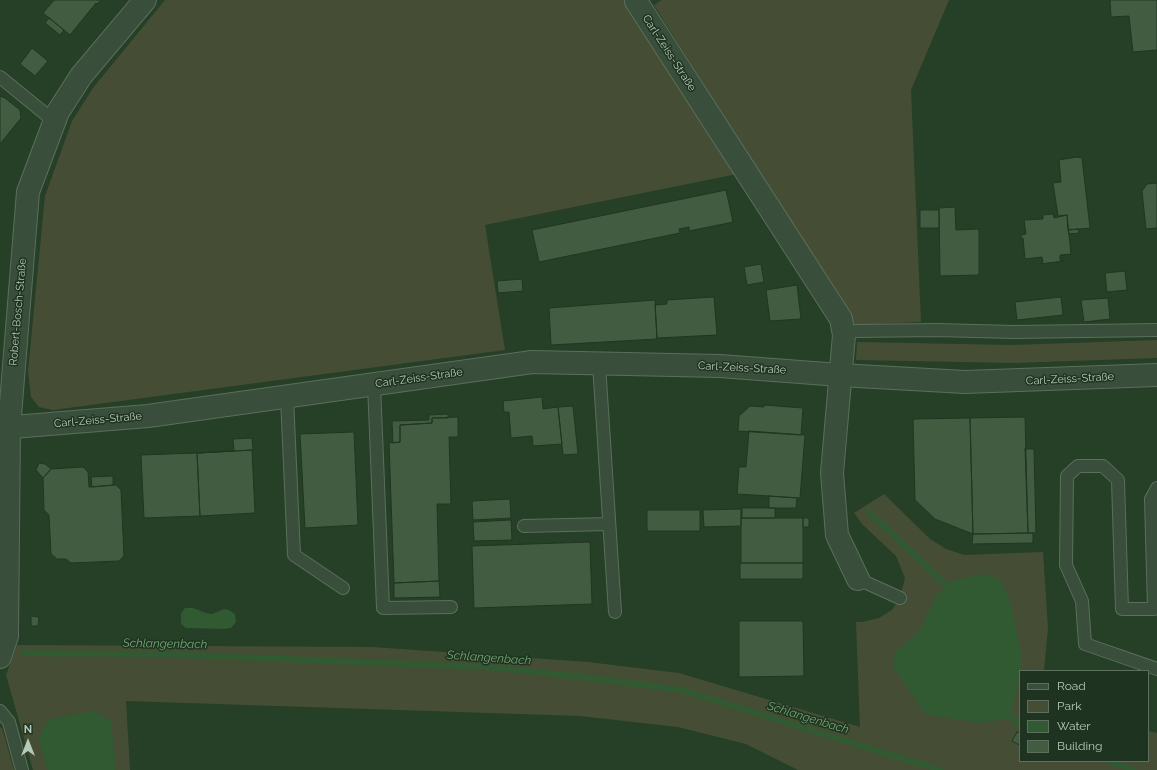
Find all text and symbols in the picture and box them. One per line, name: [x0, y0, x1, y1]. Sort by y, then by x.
street label: Carl-Zeiss-Straße: [639, 12, 699, 94]
street label: Robert-Bosch-Straße: [7, 258, 29, 366]
street label: Carl-Zeiss-Straße: [698, 359, 786, 377]
street label: Carl-Zeiss-Straße: [374, 365, 464, 391]
street label: Carl-Zeiss-Straße: [1026, 370, 1114, 388]
street label: Carl-Zeiss-Straße: [53, 410, 143, 430]
water label: Schlangenbach: [123, 636, 207, 652]
water label: Schlangenbach: [446, 648, 532, 668]
legend: [1019, 670, 1149, 762]
text: Road: [1057, 679, 1086, 693]
water label: Schlangenbach: [765, 699, 851, 737]
text: Park: [1057, 699, 1082, 713]
text: Water: [1057, 719, 1091, 733]
north arrow: [8, 722, 48, 762]
text: N: [24, 723, 32, 736]
text: Building: [1057, 739, 1103, 753]

